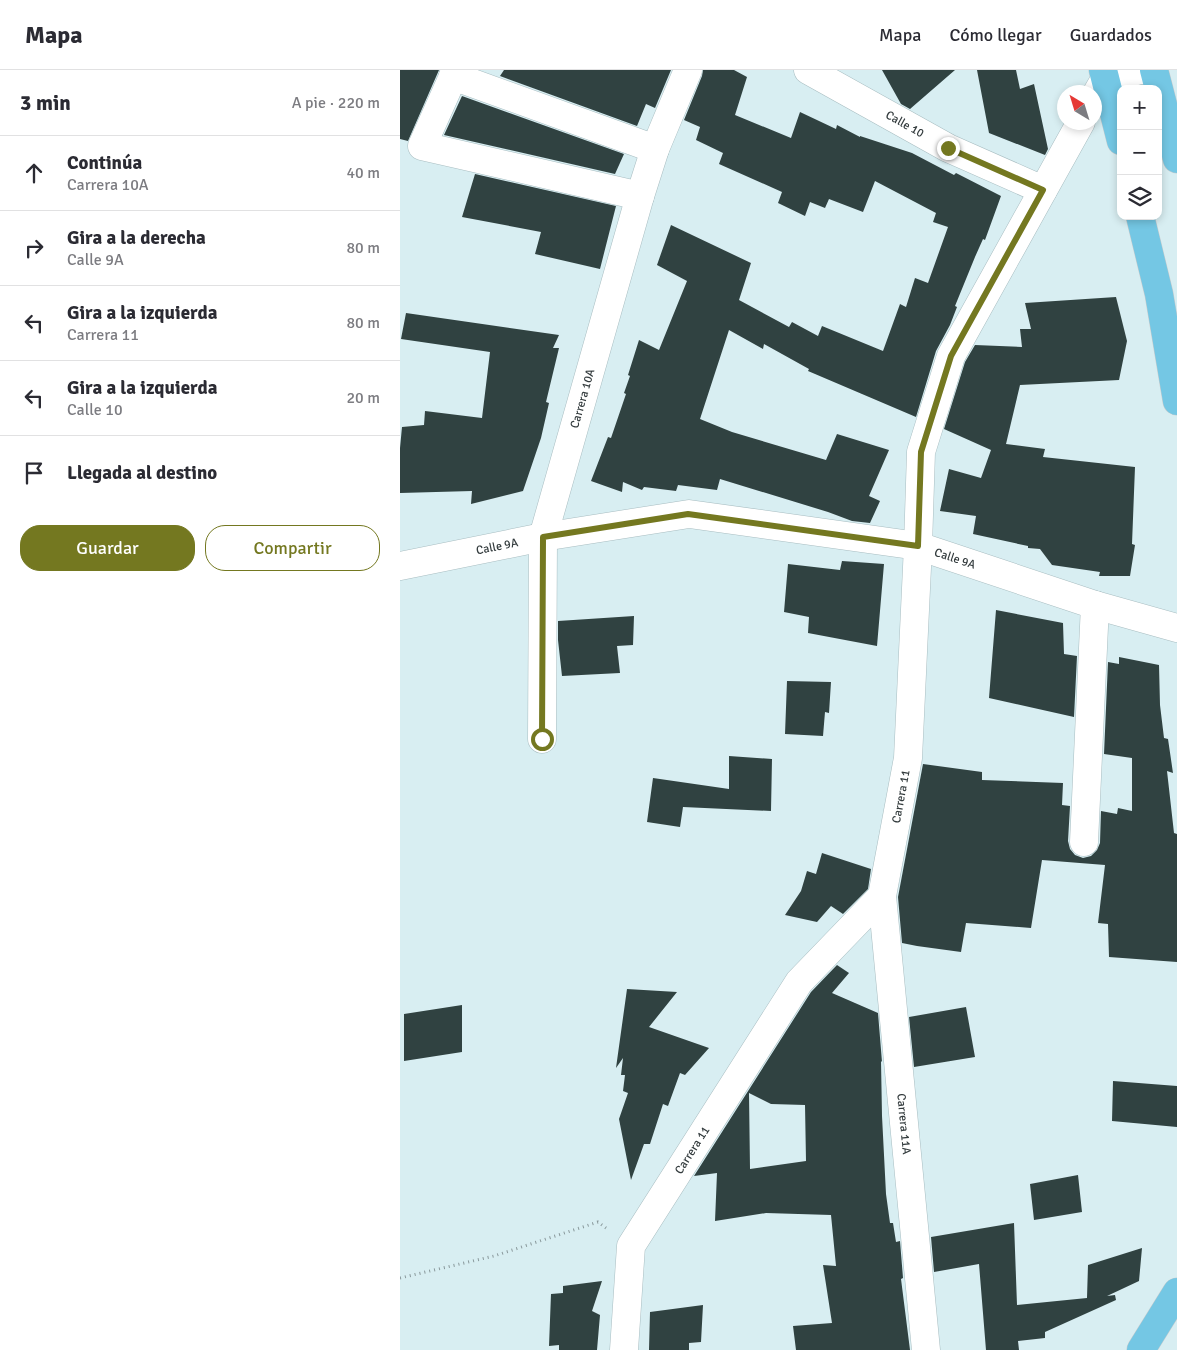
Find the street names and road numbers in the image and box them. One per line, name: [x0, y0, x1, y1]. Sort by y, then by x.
street label: Calle 10: [883, 108, 927, 141]
street label: Carrera 10A: [567, 366, 599, 430]
street label: Calle 9A: [475, 535, 520, 558]
street label: Calle 9A: [932, 545, 978, 573]
street label: Carrera 11: [889, 769, 914, 824]
street label: Carrera 11A: [893, 1093, 914, 1156]
street label: Carrera 11: [672, 1124, 713, 1177]

